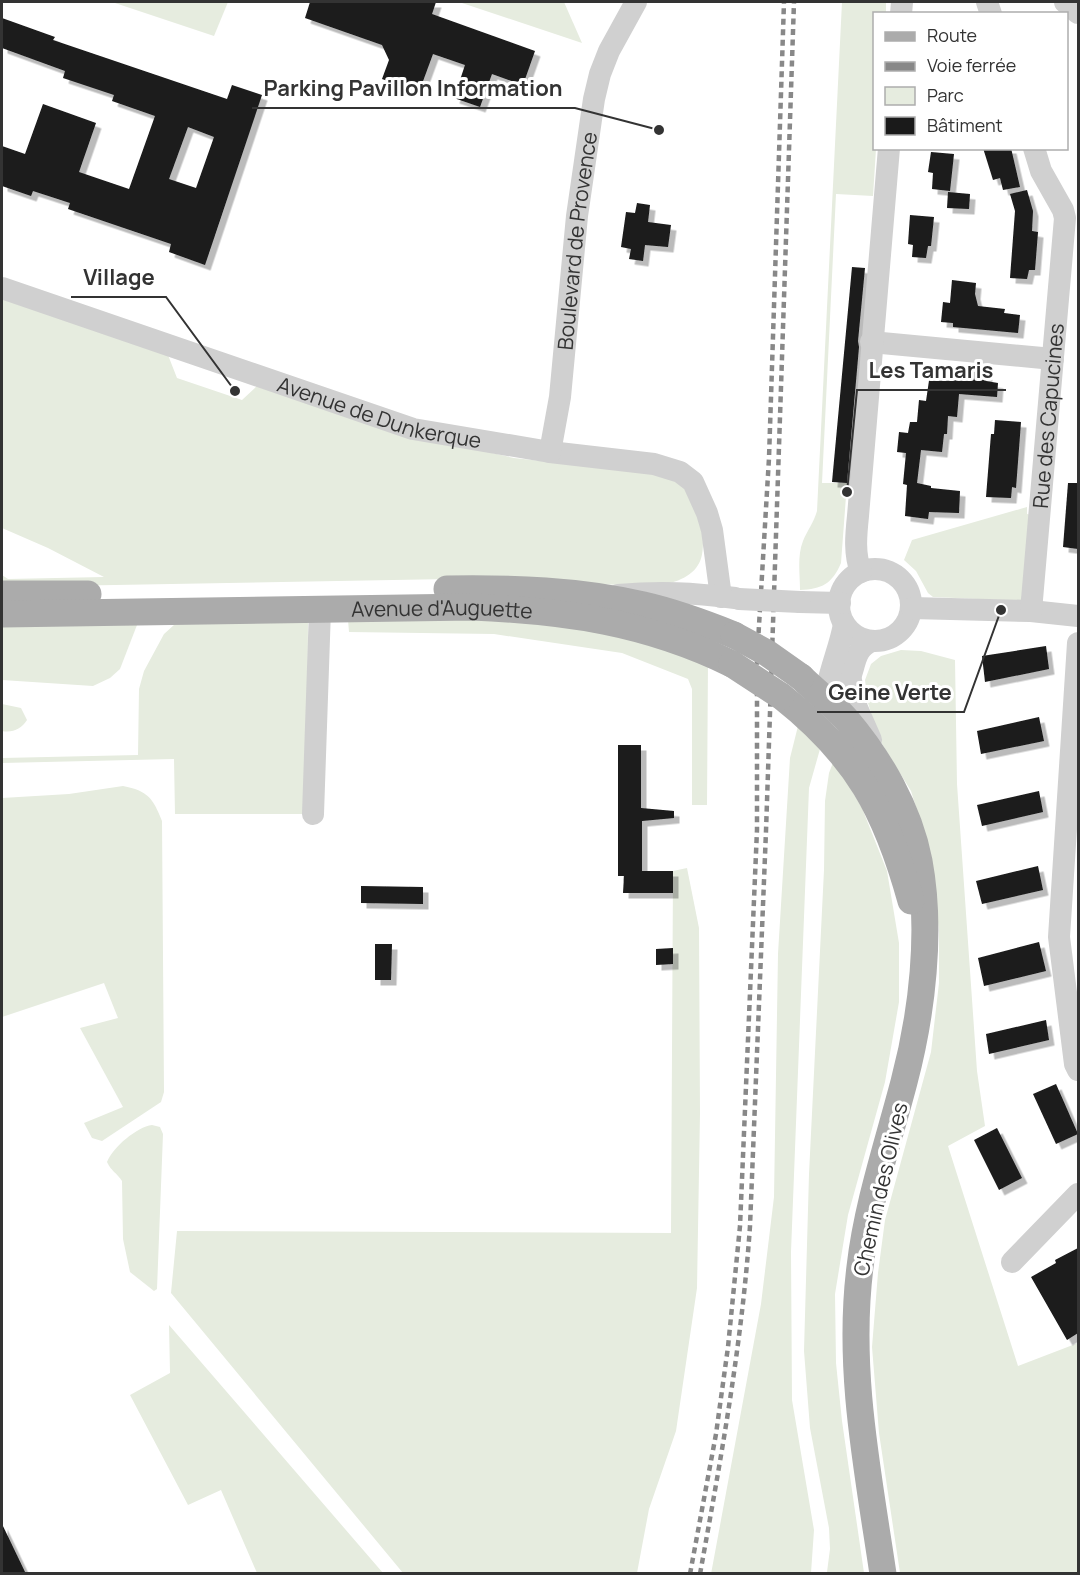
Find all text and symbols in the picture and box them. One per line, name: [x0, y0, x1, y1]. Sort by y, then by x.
legend: [873, 12, 1068, 150]
text: Route: [927, 23, 977, 47]
text: Voie ferrée: [927, 53, 1016, 77]
callout: Parking Pavillon Information: [252, 68, 575, 108]
text: Parking Pavillon Information: [263, 73, 563, 103]
text: Parc: [927, 83, 964, 107]
text: Bâtiment: [927, 113, 1003, 137]
street label: Boulevard de Provence: [550, 130, 603, 351]
callout: Village: [71, 257, 166, 297]
text: Village: [83, 262, 155, 292]
street label: Rue des Capucines: [1026, 322, 1070, 509]
callout: Les Tamaris: [857, 350, 1006, 390]
text: Les Tamaris: [868, 355, 994, 385]
street label: Avenue de Dunkerque: [274, 370, 484, 454]
street label: Avenue d'Auguette: [351, 593, 534, 625]
callout: Geine Verte: [817, 672, 964, 712]
text: Geine Verte: [828, 677, 952, 707]
street label: Chemin des Olives: [846, 1099, 914, 1279]

